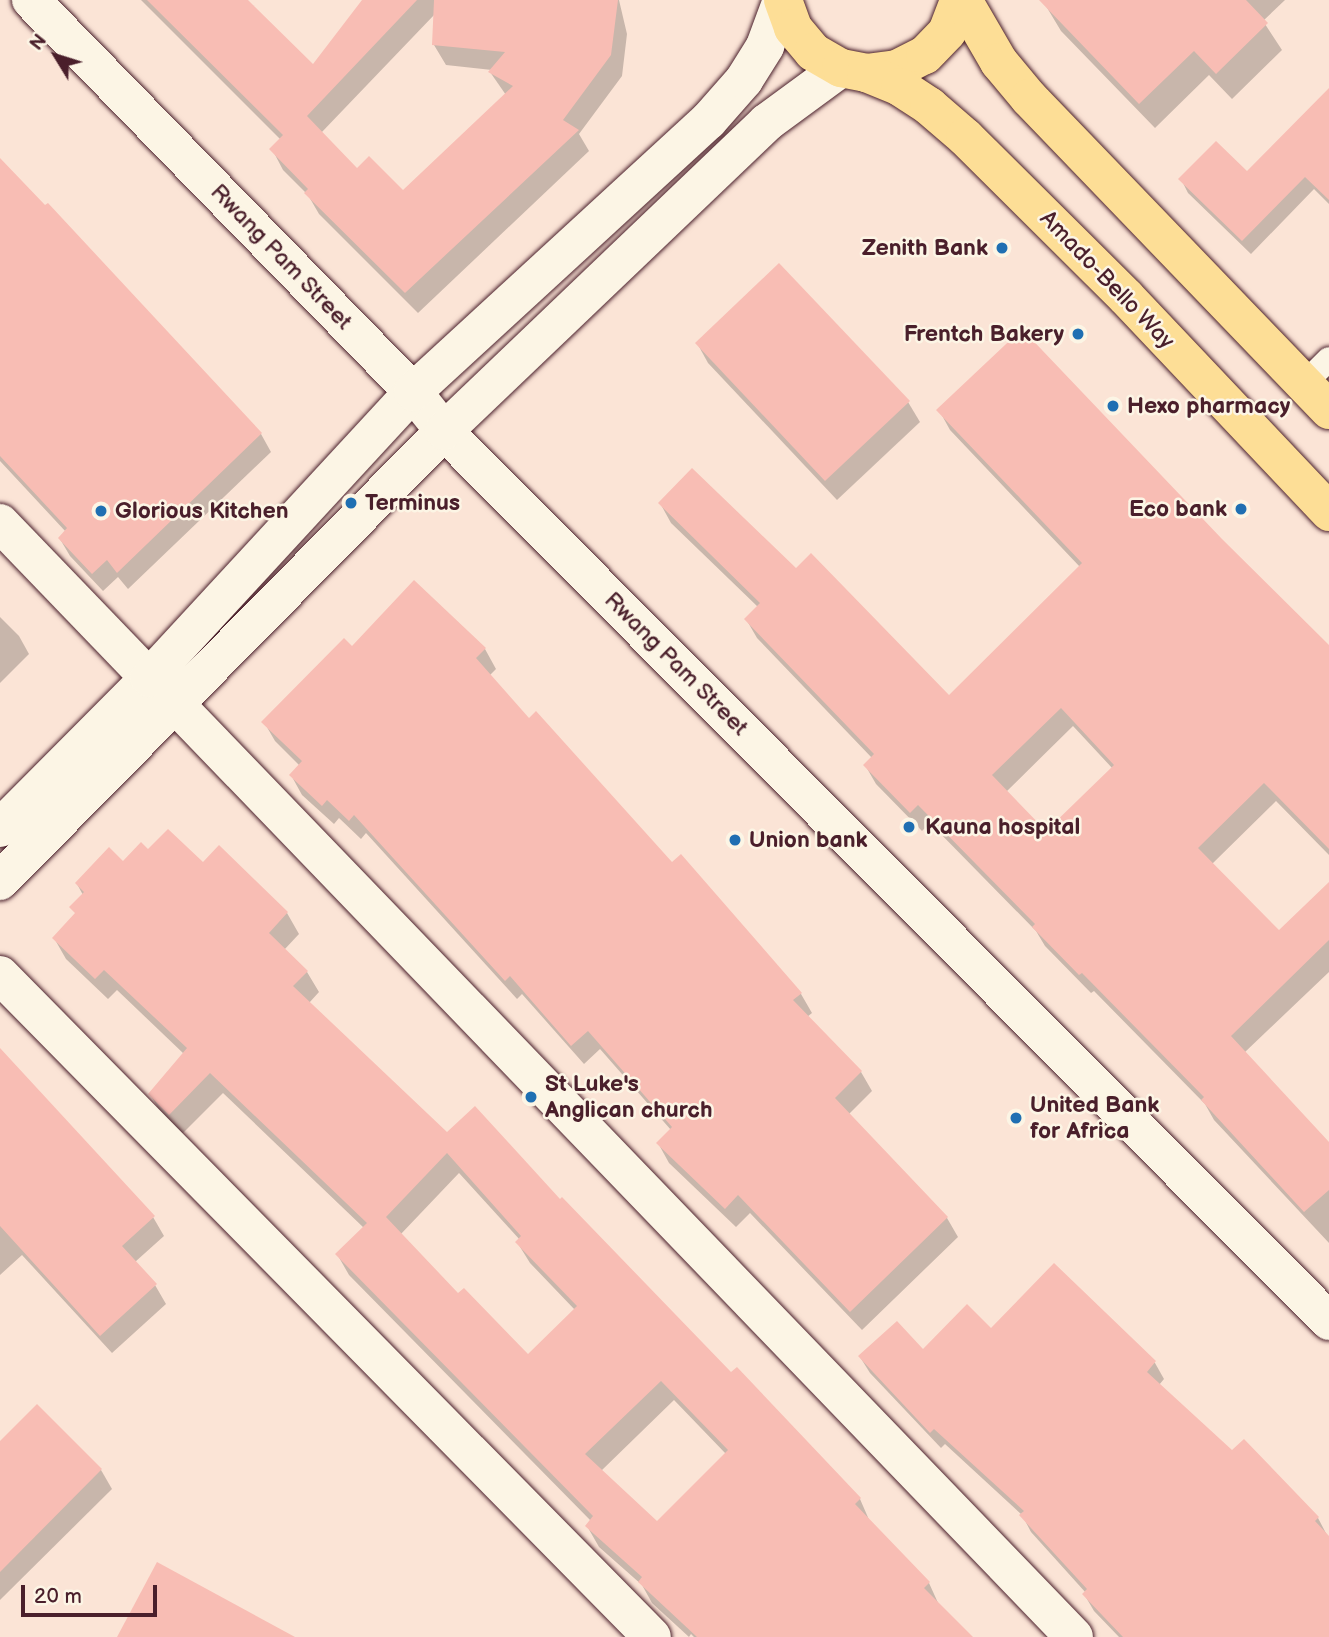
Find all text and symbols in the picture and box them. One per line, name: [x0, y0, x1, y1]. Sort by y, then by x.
north arrow: [21, 21, 91, 91]
text: N: [26, 30, 53, 55]
street label: Rwang Pam Street: [204, 178, 358, 336]
street label: Amado-Bello Way: [1034, 205, 1180, 355]
place label: Zenith Bank: [862, 234, 988, 262]
marker: Zenith Bank: [994, 240, 1010, 256]
place label: Frentch Bakery: [904, 320, 1064, 348]
marker: Frentch Bakery: [1070, 326, 1086, 342]
place label: Hexo pharmacy: [1127, 392, 1290, 420]
marker: Hexo pharmacy: [1105, 398, 1121, 414]
place label: Terminus: [365, 489, 460, 517]
marker: Terminus: [343, 495, 359, 511]
place label: Eco bank: [1129, 495, 1227, 523]
place label: Glorious Kitchen: [115, 497, 288, 525]
marker: Eco bank: [1233, 501, 1249, 517]
marker: Glorious Kitchen: [93, 503, 109, 519]
street label: Rwang Pam Street: [598, 586, 754, 742]
place label: Kauna hospital: [925, 813, 1080, 841]
marker: Kauna hospital: [899, 817, 919, 837]
place label: Union bank: [749, 826, 868, 854]
marker: Union bank: [727, 832, 743, 848]
place label: St Luke's Anglican church: [545, 1070, 712, 1124]
marker: St Luke's Anglican church: [523, 1089, 539, 1105]
place label: United Bank for Africa: [1030, 1091, 1159, 1145]
marker: United Bank for Africa: [1008, 1110, 1024, 1126]
scale bar: [24, 1570, 161, 1614]
text: 20 m: [34, 1584, 82, 1609]

